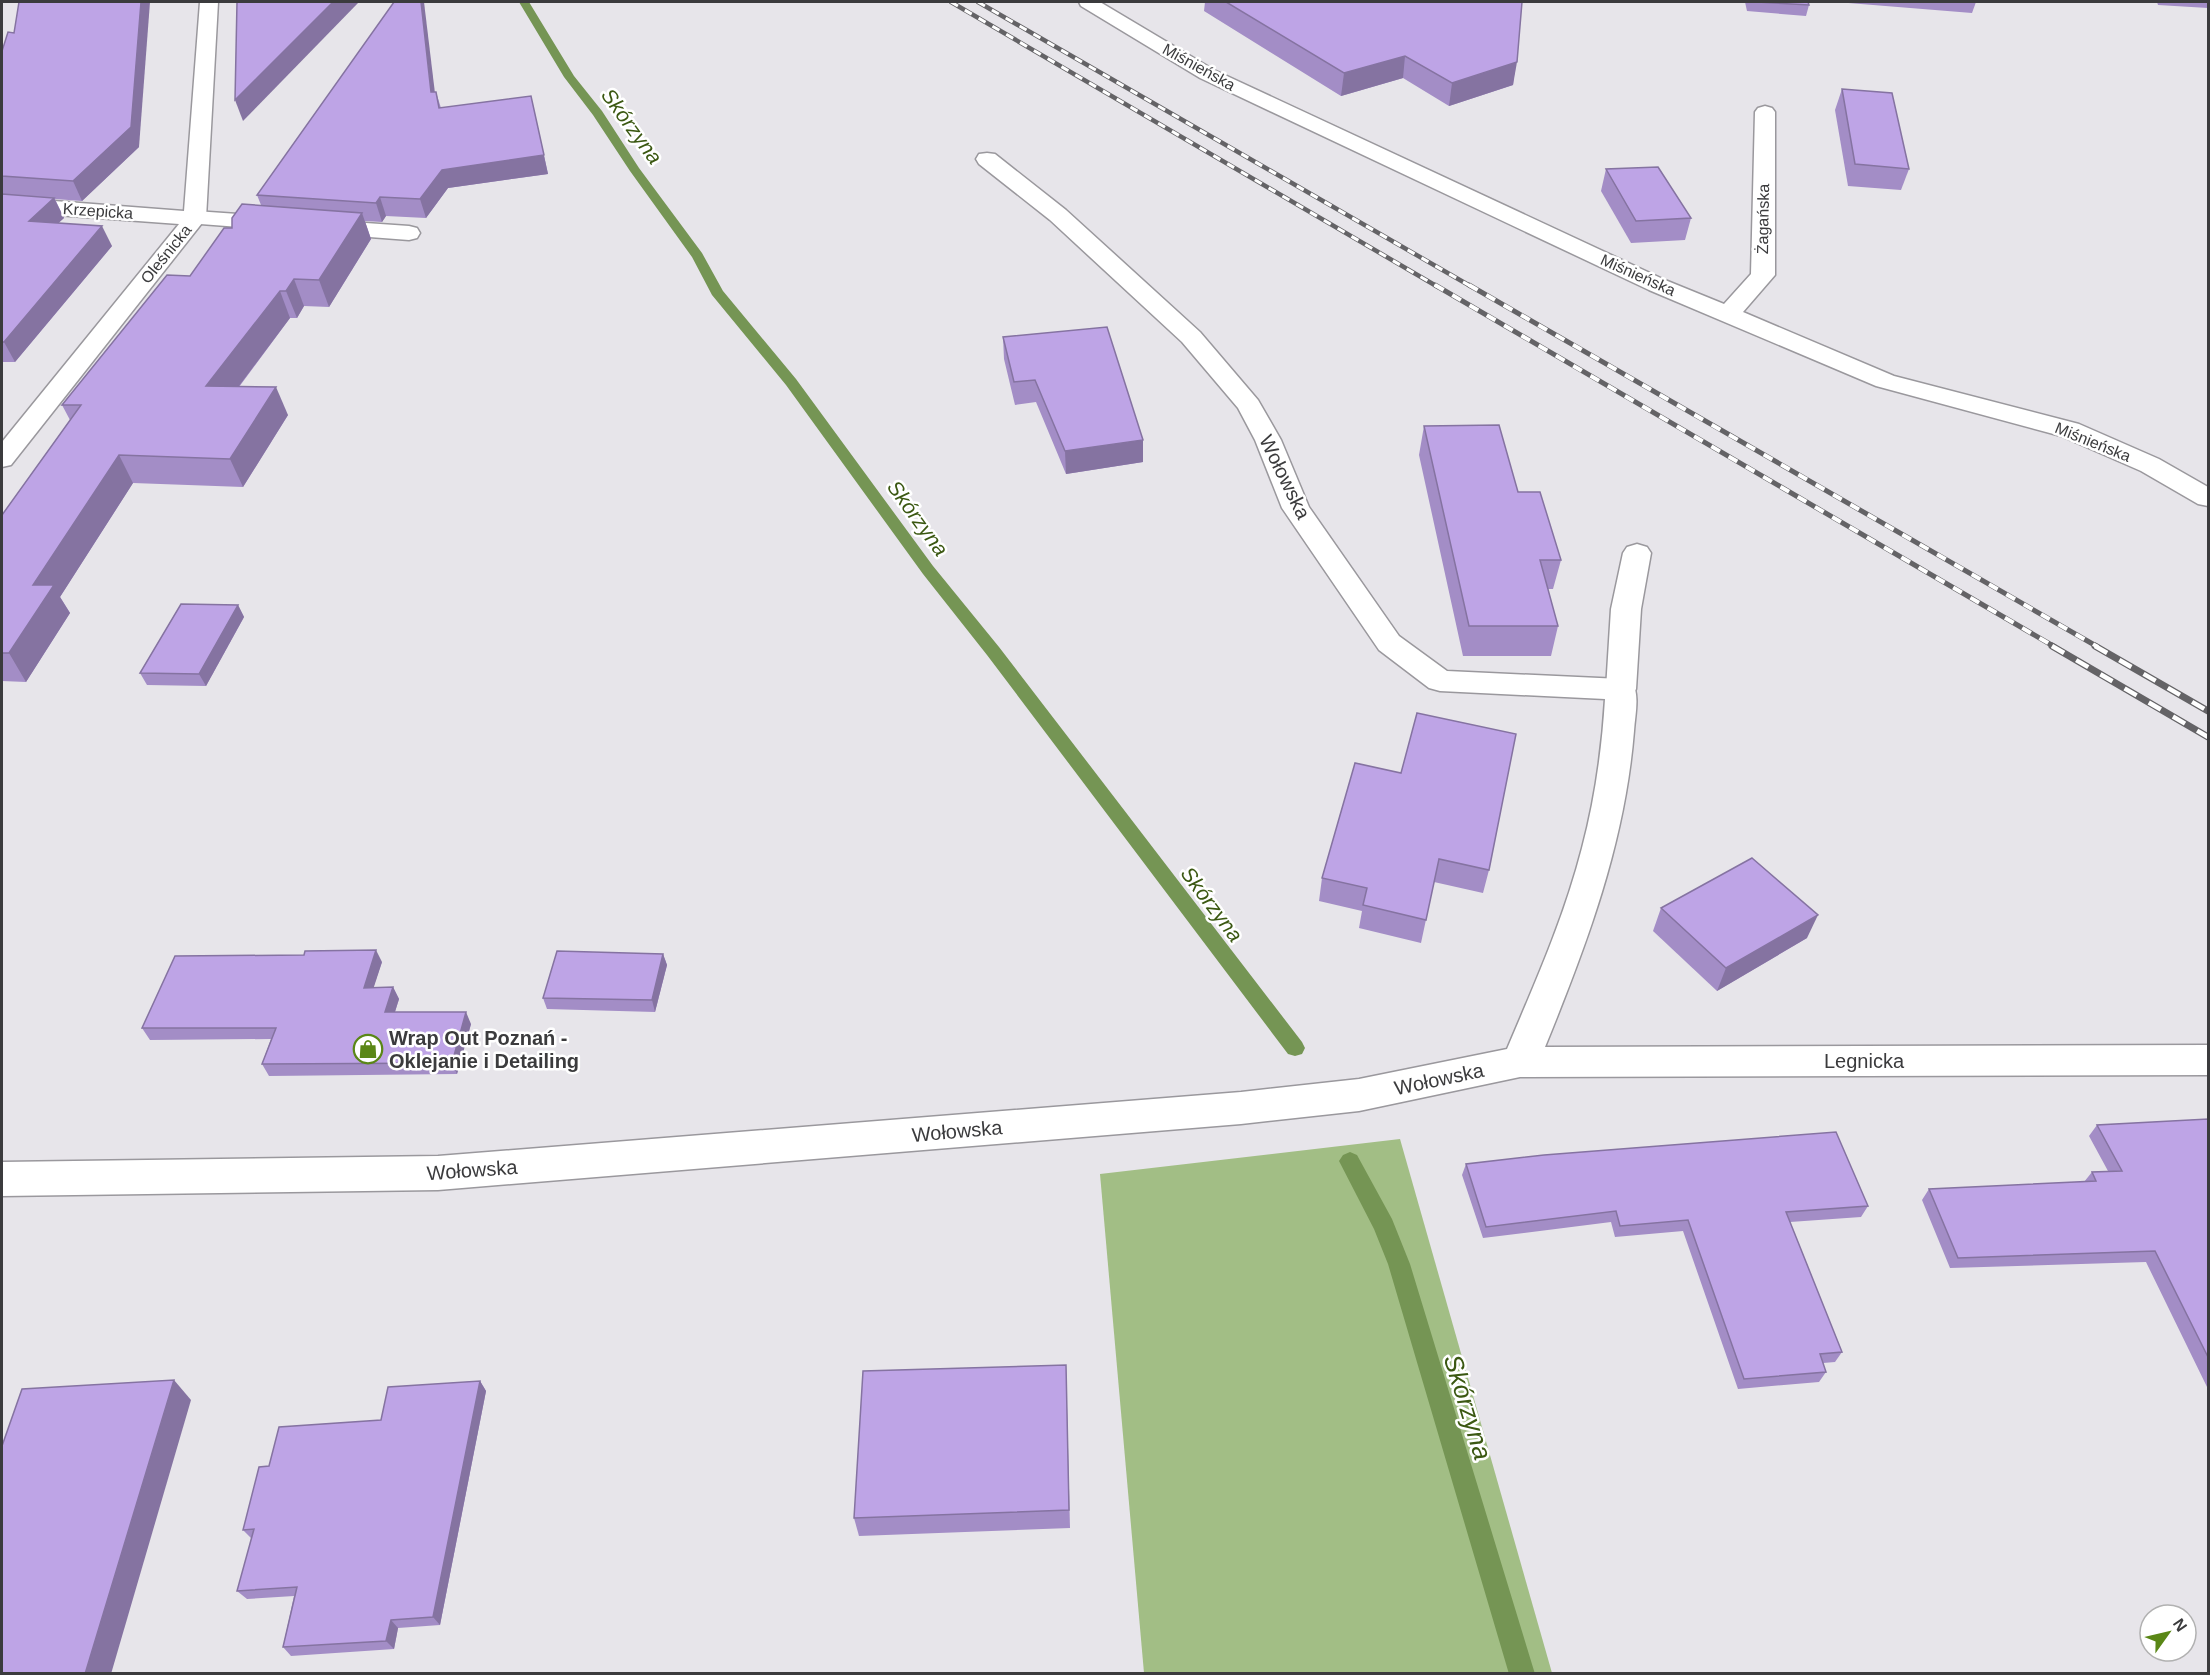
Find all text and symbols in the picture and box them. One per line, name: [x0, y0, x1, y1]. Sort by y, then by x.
street label: Miśnieńska: [1160, 40, 1238, 94]
water label: Skórzyna: [597, 84, 667, 168]
street label: Żagańska: [1753, 184, 1772, 254]
street label: Krzepicka: [62, 200, 134, 222]
street label: Oleśnicka: [137, 221, 195, 287]
street label: Miśnieńska: [1598, 251, 1678, 299]
street label: Miśnieńska: [2053, 419, 2133, 465]
street label: Wołowska: [1255, 431, 1315, 523]
water label: Skórzyna: [883, 476, 953, 560]
water label: Skórzyna: [1176, 862, 1248, 946]
place label: Wrap Out Poznań - Oklejanie i Detailing: [389, 1027, 579, 1072]
shop icon: Wrap Out Poznań - Oklejanie i Detailing: [352, 1033, 384, 1065]
street label: Legnicka: [1824, 1050, 1905, 1072]
street label: Wołowska: [1392, 1059, 1487, 1099]
street label: Wołowska: [911, 1116, 1004, 1146]
street label: Wołowska: [426, 1156, 519, 1184]
water label: Skórzyna: [1438, 1351, 1498, 1463]
north arrow: [2138, 1603, 2198, 1663]
text: N: [2170, 1615, 2190, 1634]

